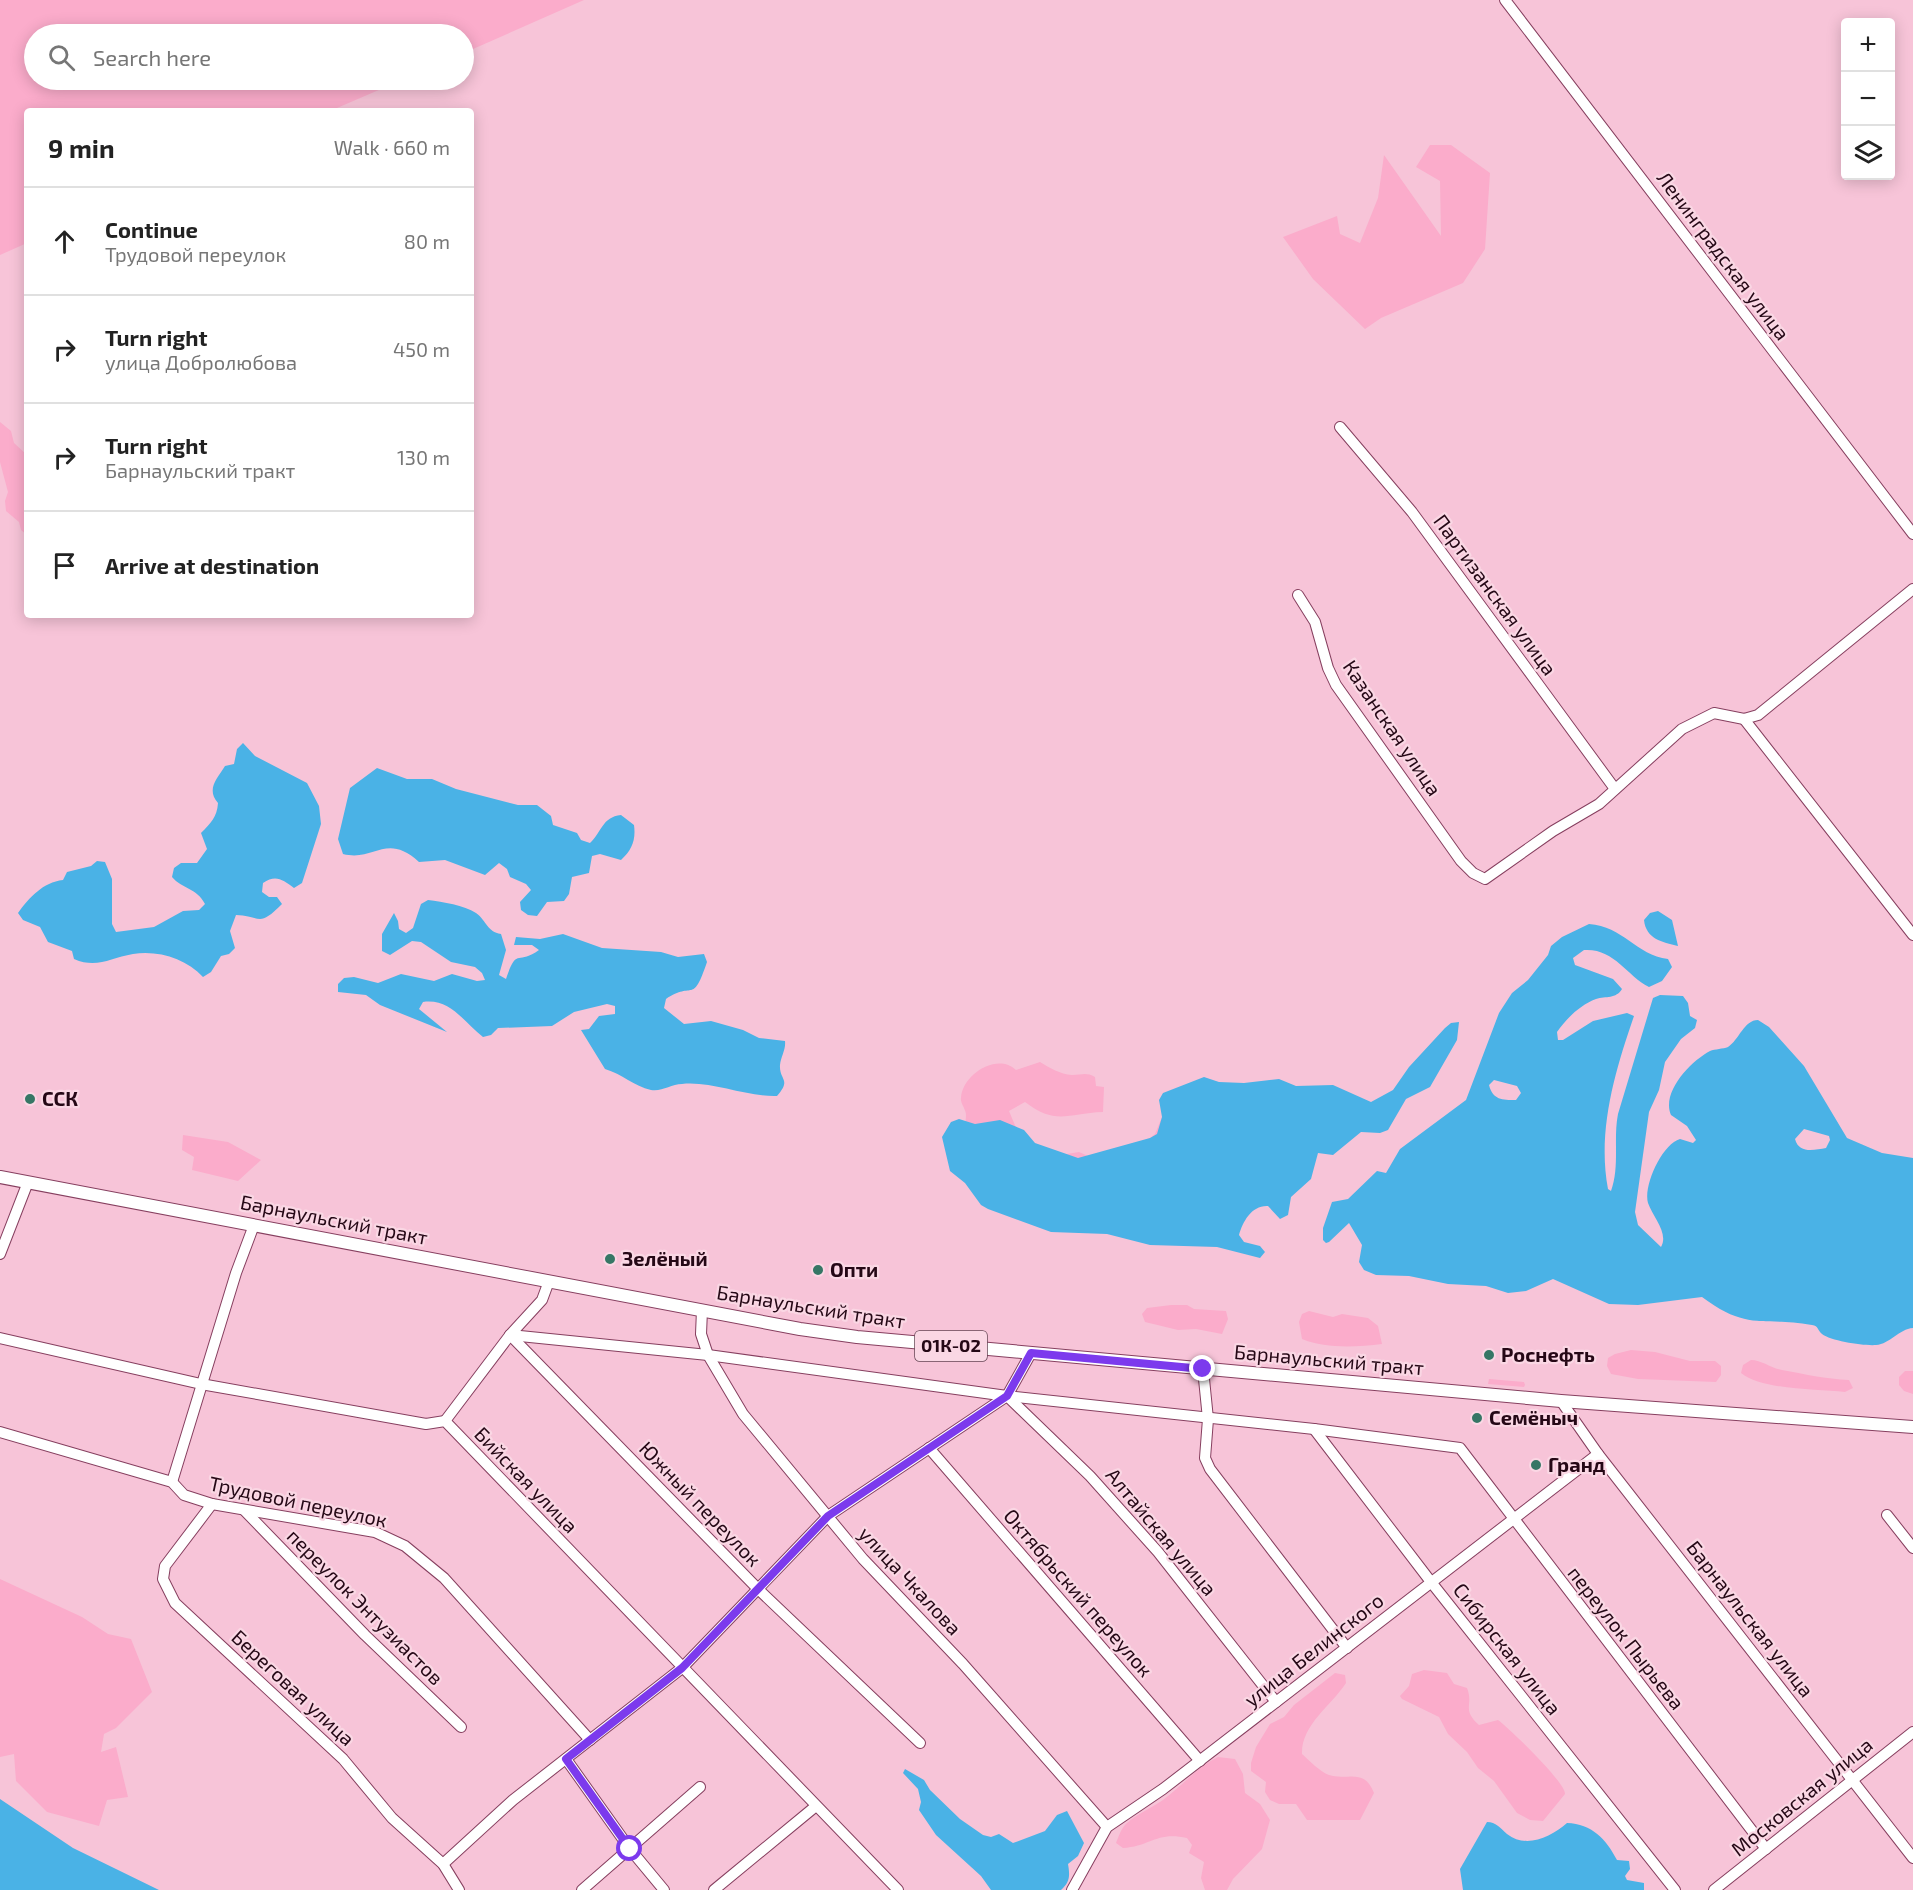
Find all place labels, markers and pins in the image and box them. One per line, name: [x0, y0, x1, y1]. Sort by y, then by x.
place label: ССК: [42, 1086, 78, 1110]
marker: ССК: [23, 1092, 37, 1106]
place label: Зелёный: [622, 1246, 708, 1270]
marker: Зелёный: [603, 1252, 617, 1266]
place label: Опти: [830, 1257, 878, 1281]
marker: Опти: [811, 1263, 825, 1277]
place label: Роснефть: [1501, 1342, 1595, 1366]
marker: Роснефть: [1482, 1348, 1496, 1362]
place label: Семёныч: [1489, 1405, 1578, 1429]
marker: Семёныч: [1470, 1411, 1484, 1425]
place label: Гранд: [1548, 1452, 1606, 1476]
marker: Гранд: [1529, 1458, 1543, 1472]

